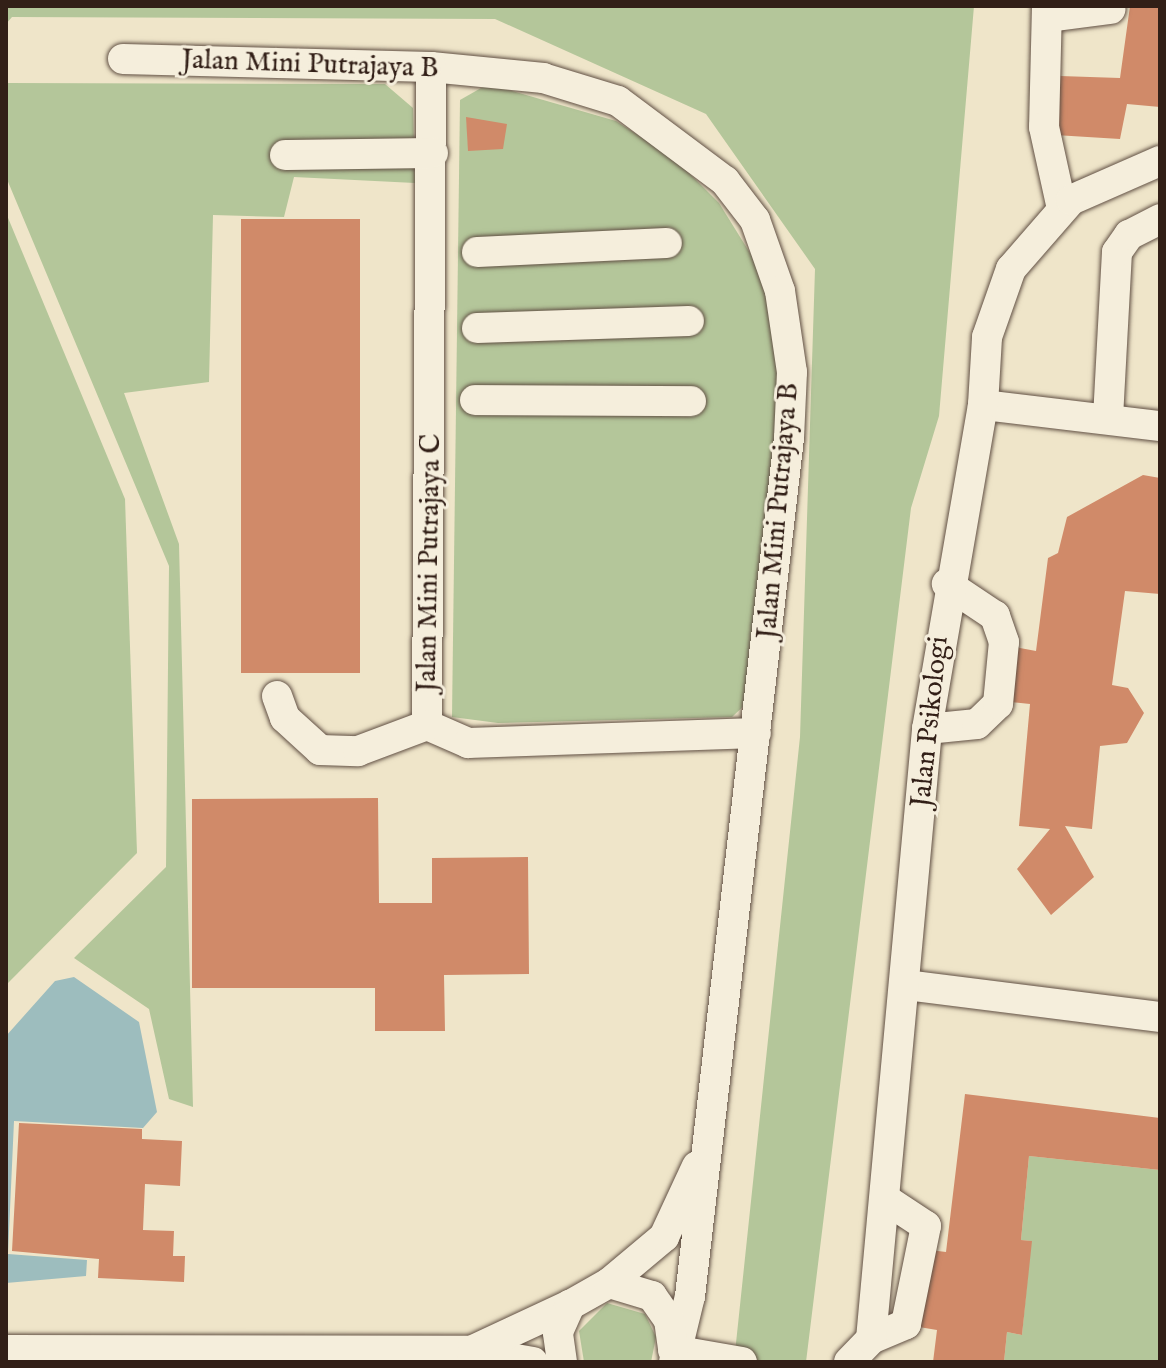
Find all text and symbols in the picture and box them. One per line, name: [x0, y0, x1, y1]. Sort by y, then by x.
street label: Jalan Mini Putrajaya B: [181, 44, 439, 86]
street label: Jalan Mini Putrajaya B: [751, 381, 807, 641]
street label: Jalan Mini Putrajaya C: [411, 433, 449, 693]
street label: Jalan Psikologi: [905, 635, 957, 809]

